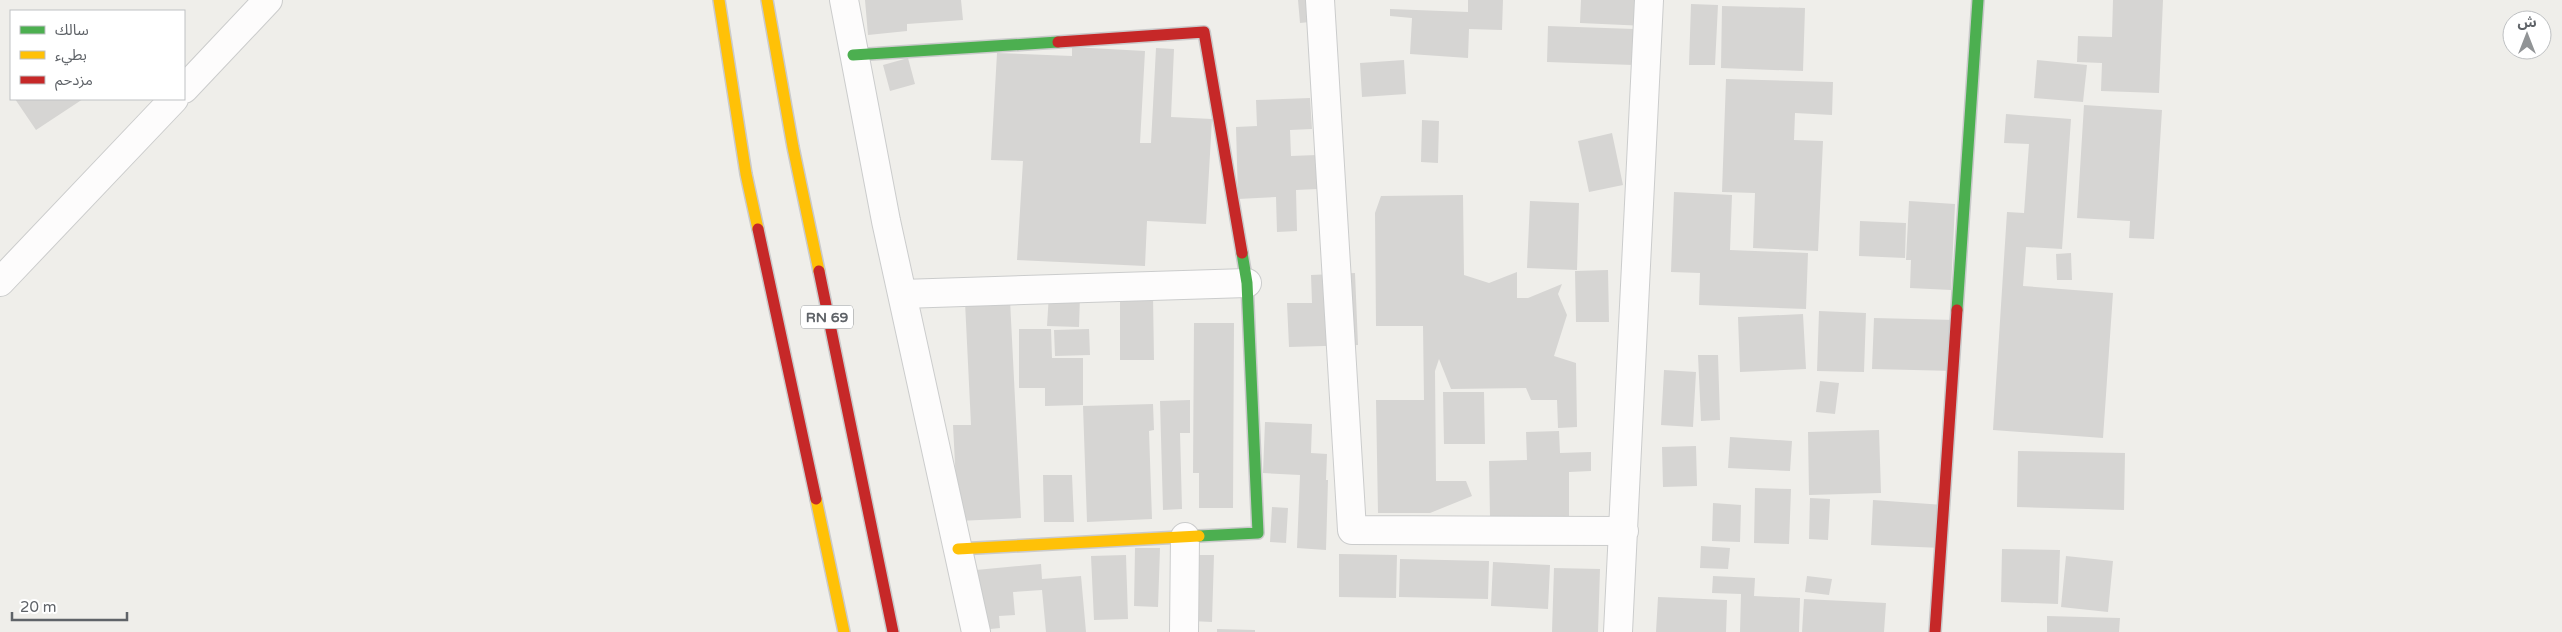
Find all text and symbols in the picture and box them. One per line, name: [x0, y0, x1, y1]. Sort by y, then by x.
legend: [10, 10, 185, 100]
north arrow: [2502, 10, 2552, 60]
text: ش: [2517, 14, 2537, 31]
text: سالك: [55, 21, 89, 39]
text: بطيء: [55, 46, 87, 66]
text: مزدحم: [55, 71, 93, 91]
road number: RN 69: [801, 306, 853, 328]
scale bar: [12, 590, 128, 622]
text: 20 m: [20, 598, 57, 616]

